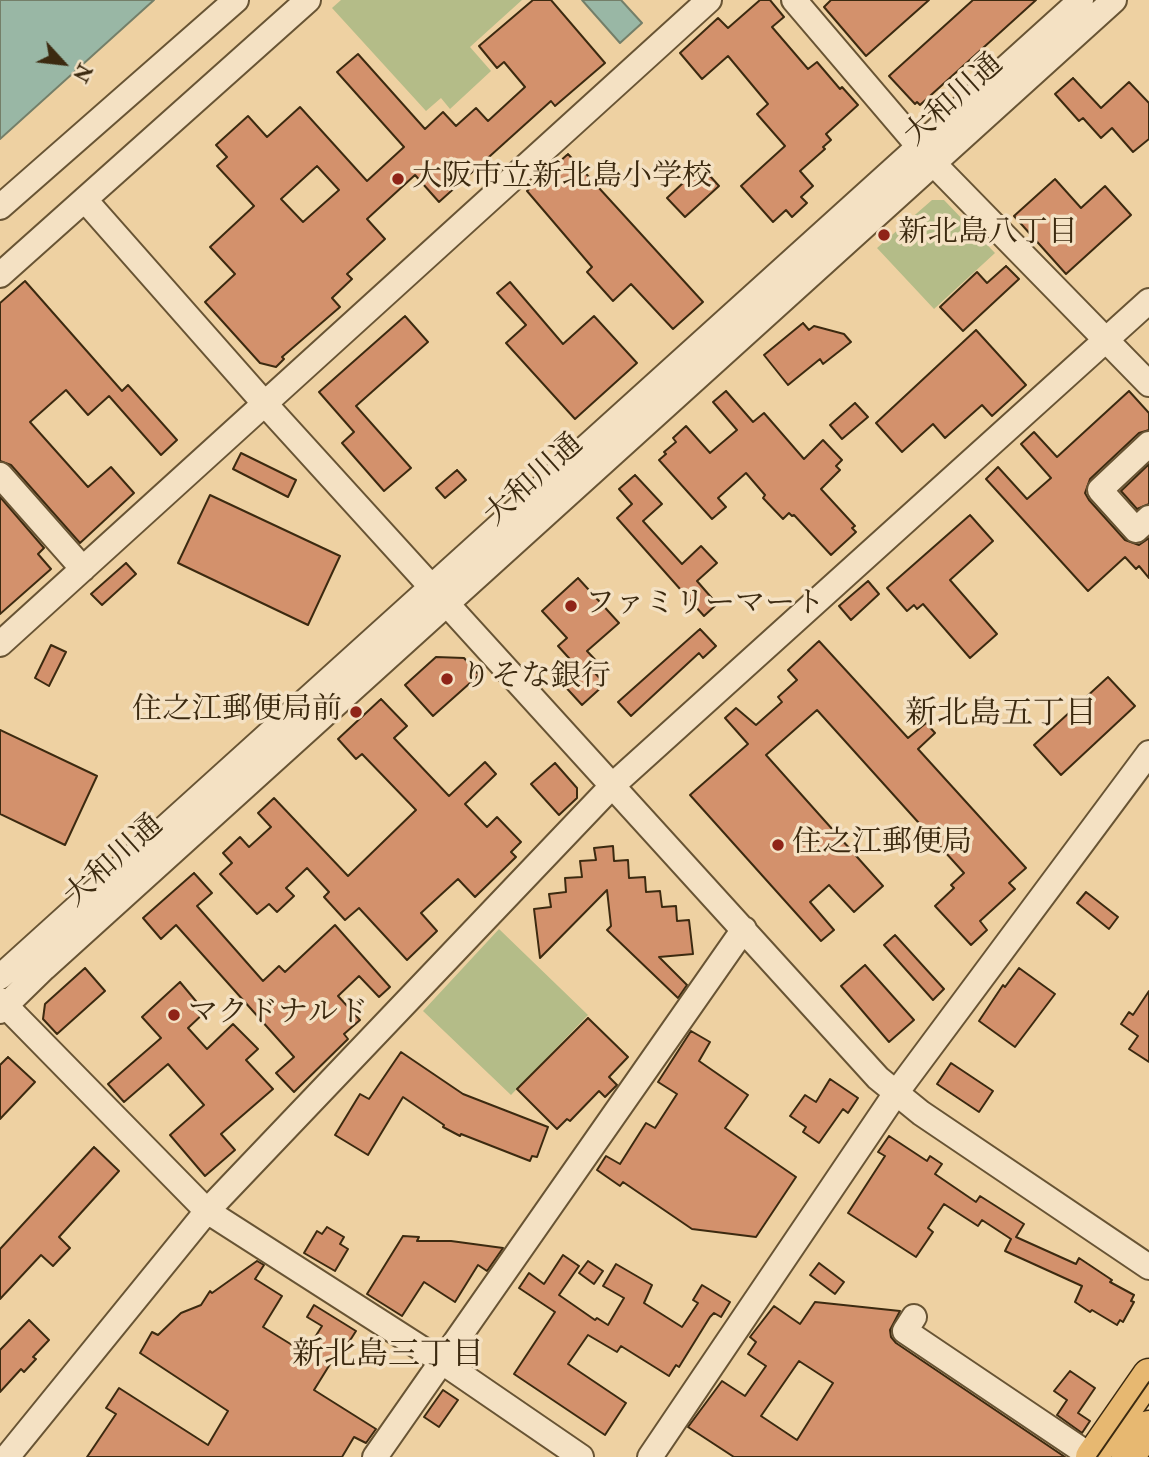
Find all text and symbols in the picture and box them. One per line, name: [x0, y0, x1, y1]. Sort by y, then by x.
north arrow: [28, 28, 98, 98]
street label: 大和川通: [898, 47, 1012, 155]
text: N: [67, 59, 96, 86]
place label: 大阪市立新北島小学校: [412, 161, 712, 197]
marker: 大阪市立新北島小学校: [390, 171, 406, 187]
place label: 新北島八丁目: [898, 217, 1078, 253]
marker: 新北島八丁目: [876, 227, 892, 243]
street label: 大和川通: [478, 427, 592, 535]
place label: ファミリーマート: [585, 588, 825, 624]
marker: ファミリーマート: [563, 598, 579, 614]
place label: りそな銀行: [461, 661, 611, 697]
marker: りそな銀行: [439, 671, 455, 687]
place label: 住之江郵便局前: [132, 694, 342, 730]
district label: 新北島五丁目: [905, 697, 1097, 735]
marker: 住之江郵便局前: [348, 704, 364, 720]
street label: 大和川通: [58, 808, 172, 916]
place label: 住之江郵便局: [792, 827, 972, 863]
marker: 住之江郵便局: [770, 837, 786, 853]
place label: マクドナルド: [188, 997, 368, 1033]
marker: マクドナルド: [166, 1007, 182, 1023]
district label: 新北島三丁目: [292, 1338, 484, 1376]

